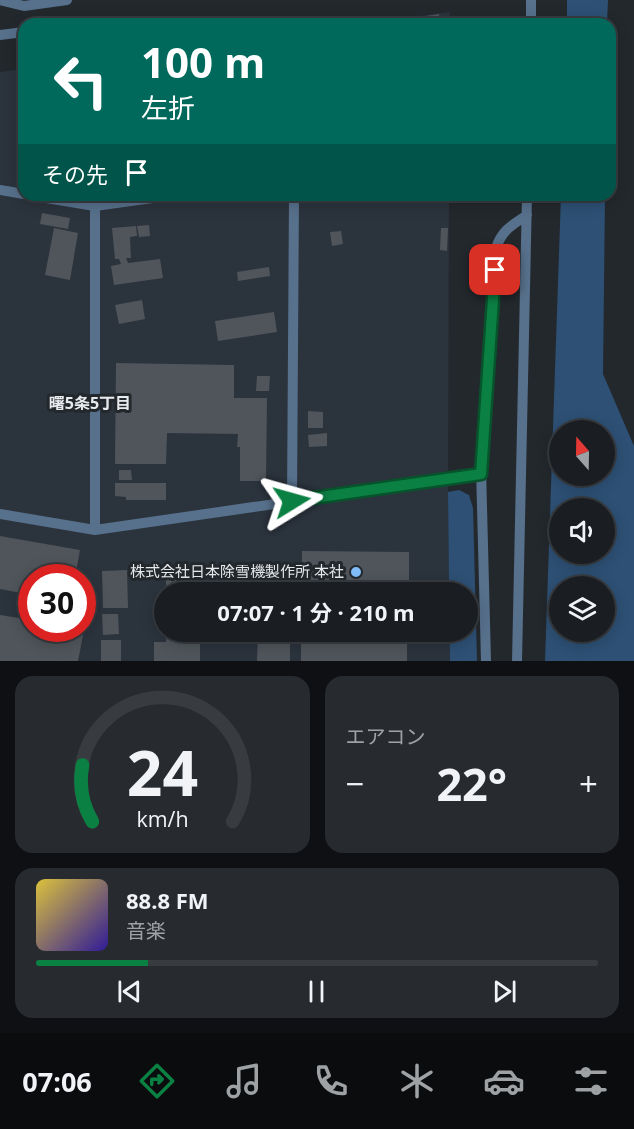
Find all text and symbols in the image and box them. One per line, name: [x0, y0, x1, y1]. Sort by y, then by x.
text: 100 m: [141, 33, 265, 90]
icon: left: [42, 42, 120, 120]
text: 左折: [141, 89, 195, 126]
icon: arrive: [120, 156, 153, 189]
text: その先: [42, 159, 108, 189]
pin: [469, 244, 520, 295]
icon: arrive: [478, 253, 511, 286]
district label: 曙5条5丁目: [49, 392, 131, 414]
north arrow: [549, 420, 615, 486]
map controls: [549, 420, 615, 642]
position arrow: [260, 469, 324, 533]
button: sound: [549, 498, 615, 564]
place label: 株式会社日本除雪機製作所 本社: [130, 561, 344, 581]
speed limit sign: 30: [18, 564, 96, 642]
marker: 株式会社日本除雪機製作所 本社: [349, 565, 363, 579]
button: layers: [549, 576, 615, 642]
text: 07:07 · 1 分 · 210 m: [217, 597, 415, 627]
text: エアコン: [346, 723, 426, 750]
text: 24: [127, 729, 198, 814]
text: 22°: [436, 753, 507, 814]
text: −: [346, 761, 364, 806]
text: +: [579, 761, 598, 806]
text: km/h: [136, 804, 188, 833]
text: 88.8 FM: [126, 885, 209, 915]
text: 音楽: [126, 917, 166, 944]
icon: previous: [113, 975, 146, 1008]
icon: pause: [300, 975, 333, 1008]
icon: next: [488, 975, 521, 1008]
icon: directions: [136, 1060, 178, 1102]
icon: music: [223, 1060, 265, 1102]
icon: phone: [310, 1060, 352, 1102]
icon: climate: [396, 1060, 438, 1102]
icon: car: [483, 1060, 525, 1102]
icon: filters: [570, 1060, 612, 1102]
text: 07:06: [22, 1063, 92, 1100]

